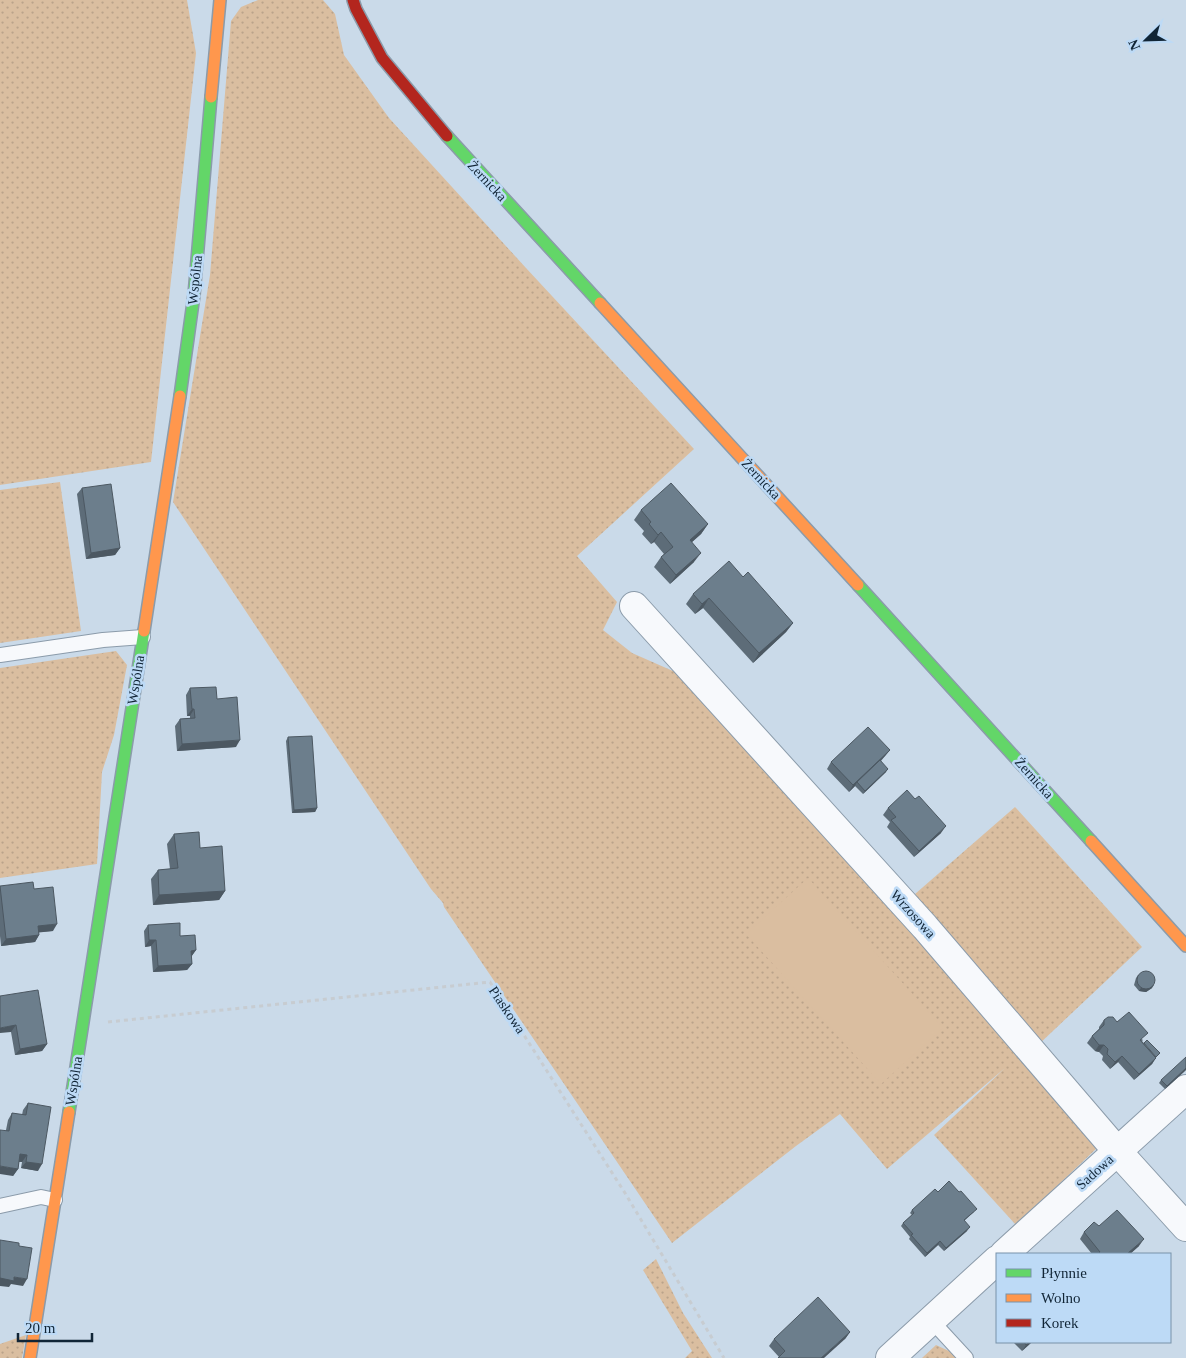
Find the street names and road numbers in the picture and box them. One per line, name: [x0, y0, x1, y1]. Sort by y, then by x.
street label: Żernicka: [465, 158, 510, 205]
street label: Wspólna: [185, 254, 205, 306]
street label: Żernicka: [739, 456, 784, 503]
street label: Wspólna: [125, 653, 147, 706]
street label: Żernicka: [1012, 754, 1057, 802]
street label: Wrzosowa: [888, 887, 939, 942]
street label: Piaskowa: [486, 984, 529, 1037]
street label: Wspólna: [63, 1054, 85, 1107]
street label: Sadowa: [1074, 1151, 1117, 1192]

